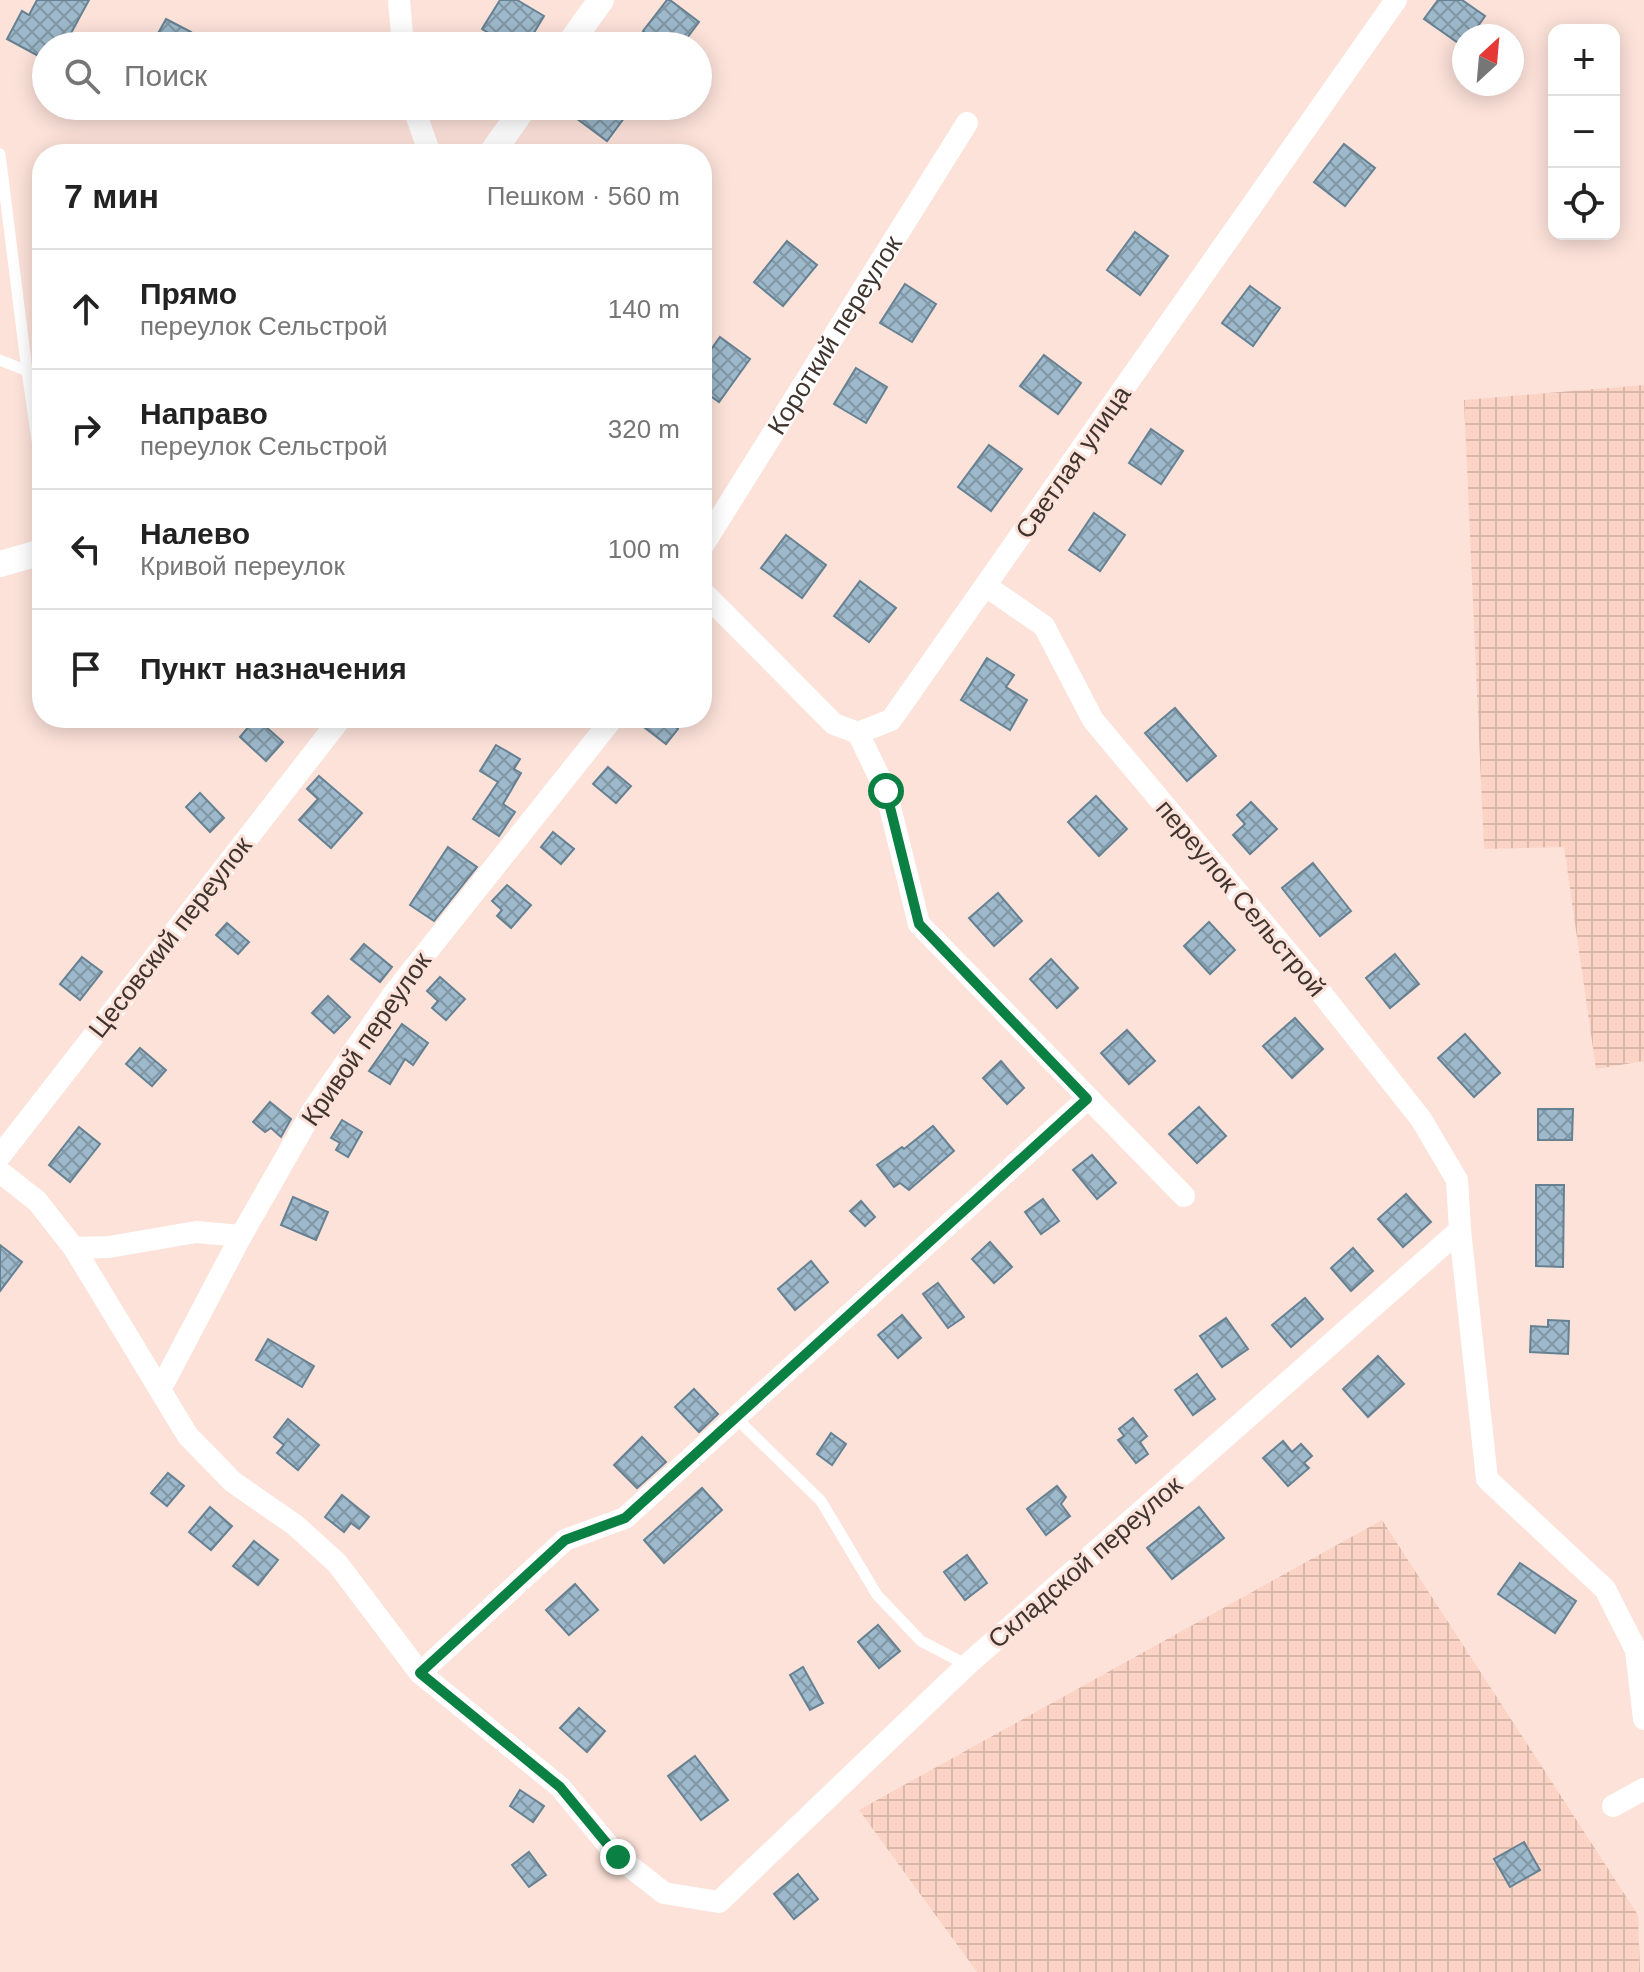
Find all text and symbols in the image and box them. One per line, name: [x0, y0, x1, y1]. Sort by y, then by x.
north arrow: [1452, 24, 1524, 96]
map controls: [1548, 24, 1620, 240]
button: +: [1548, 24, 1620, 96]
search box: [32, 32, 712, 120]
icon: search: [60, 54, 104, 98]
text: Поиск: [124, 59, 207, 92]
button: −: [1548, 96, 1620, 168]
button: locate: [1548, 168, 1620, 240]
text: 7 мин: [64, 177, 159, 215]
text: Пешком · 560 m: [487, 181, 680, 211]
street label: Короткий переулок: [761, 230, 908, 440]
text: Прямо: [140, 277, 237, 310]
icon: ahead: [64, 287, 108, 331]
text: 140 m: [608, 294, 680, 324]
text: переулок Сельстрой: [140, 311, 388, 341]
street label: Светлая улица: [1009, 379, 1137, 544]
text: Направо: [140, 397, 268, 430]
icon: right: [64, 407, 108, 451]
text: 320 m: [608, 414, 680, 444]
text: переулок Сельстрой: [140, 431, 388, 461]
text: Налево: [140, 517, 250, 550]
icon: left: [64, 527, 108, 571]
text: 100 m: [608, 534, 680, 564]
text: Кривой переулок: [140, 551, 345, 581]
icon: arrive: [64, 647, 108, 691]
text: Пункт назначения: [140, 652, 407, 685]
route start: [868, 773, 904, 809]
street label: переулок Сельстрой: [1150, 794, 1332, 1002]
street label: Цесовский переулок: [82, 830, 258, 1043]
street label: Кривой переулок: [295, 946, 437, 1131]
street label: Складской переулок: [982, 1469, 1189, 1654]
route end: [600, 1839, 636, 1875]

